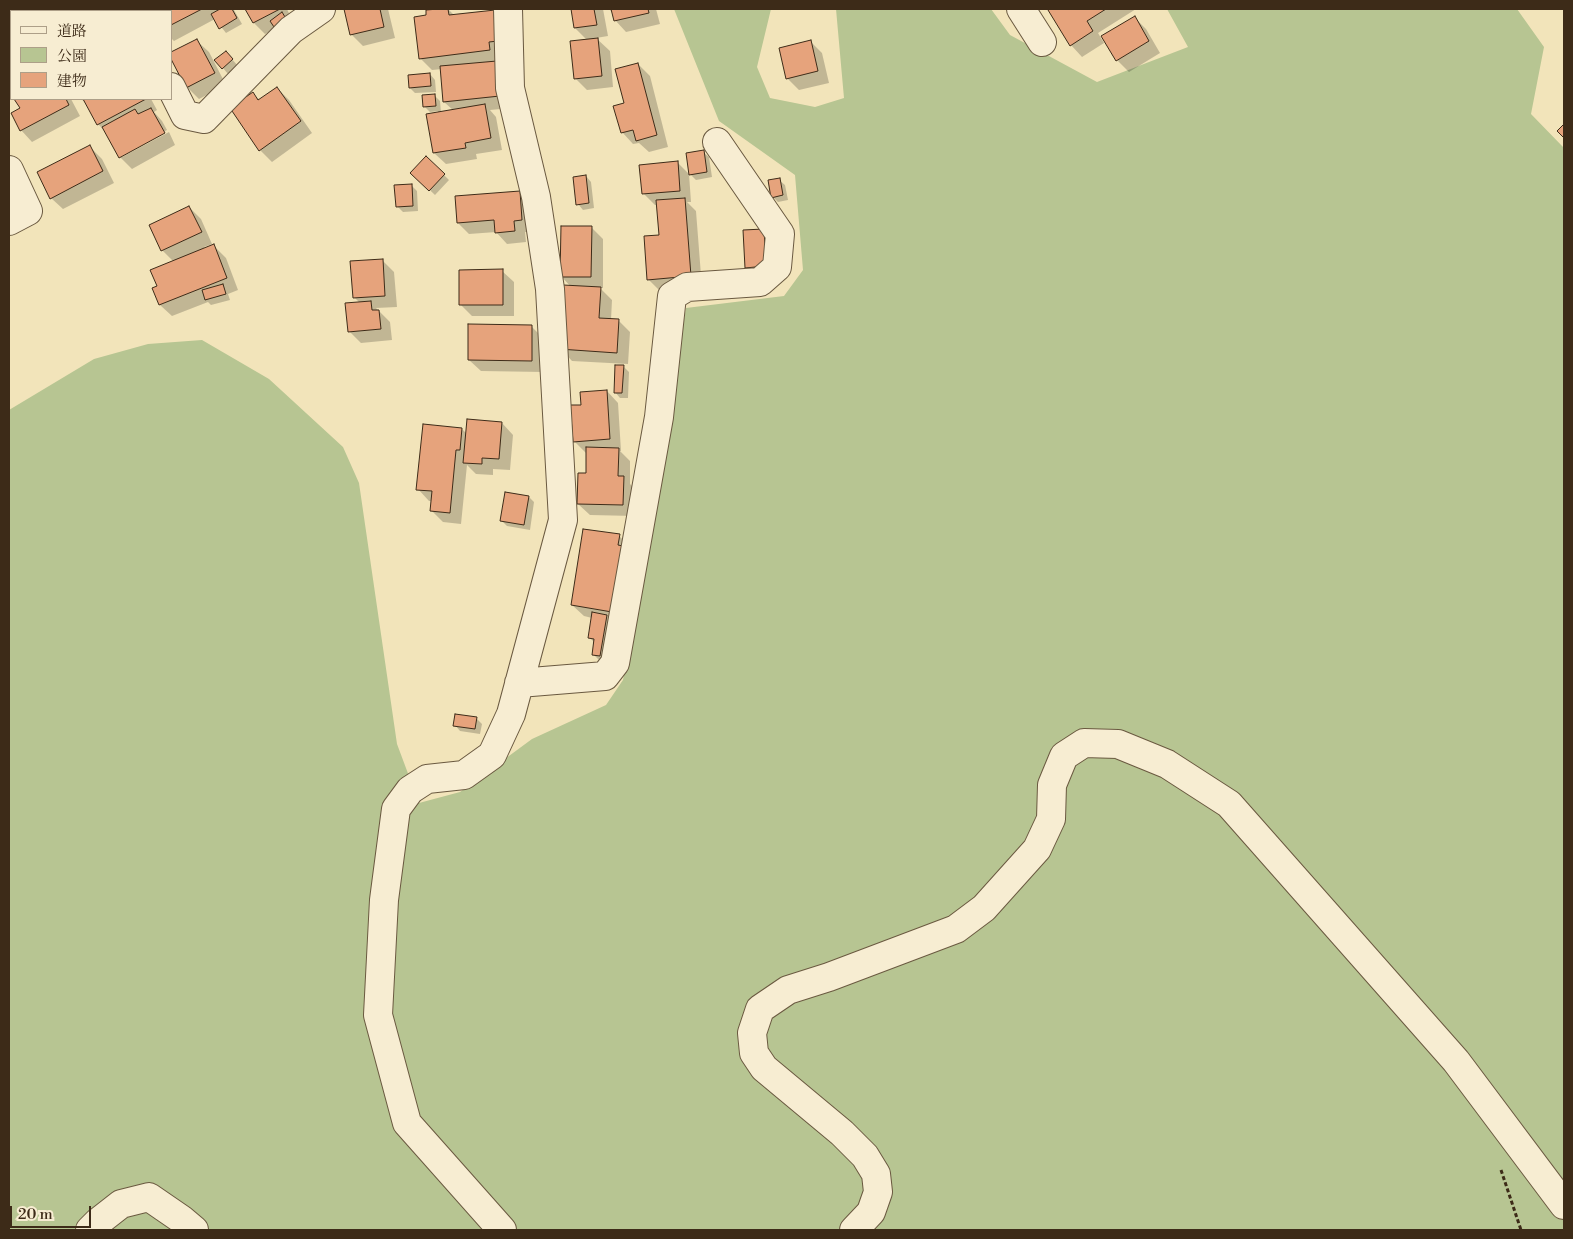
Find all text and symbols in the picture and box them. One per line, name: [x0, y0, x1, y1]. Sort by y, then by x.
legend: [10, 10, 172, 100]
text: 道路: [57, 22, 87, 41]
text: 公園: [57, 47, 87, 66]
text: 建物: [57, 72, 87, 91]
scale bar: [12, 1196, 94, 1228]
text: 20 m: [18, 1205, 53, 1224]

